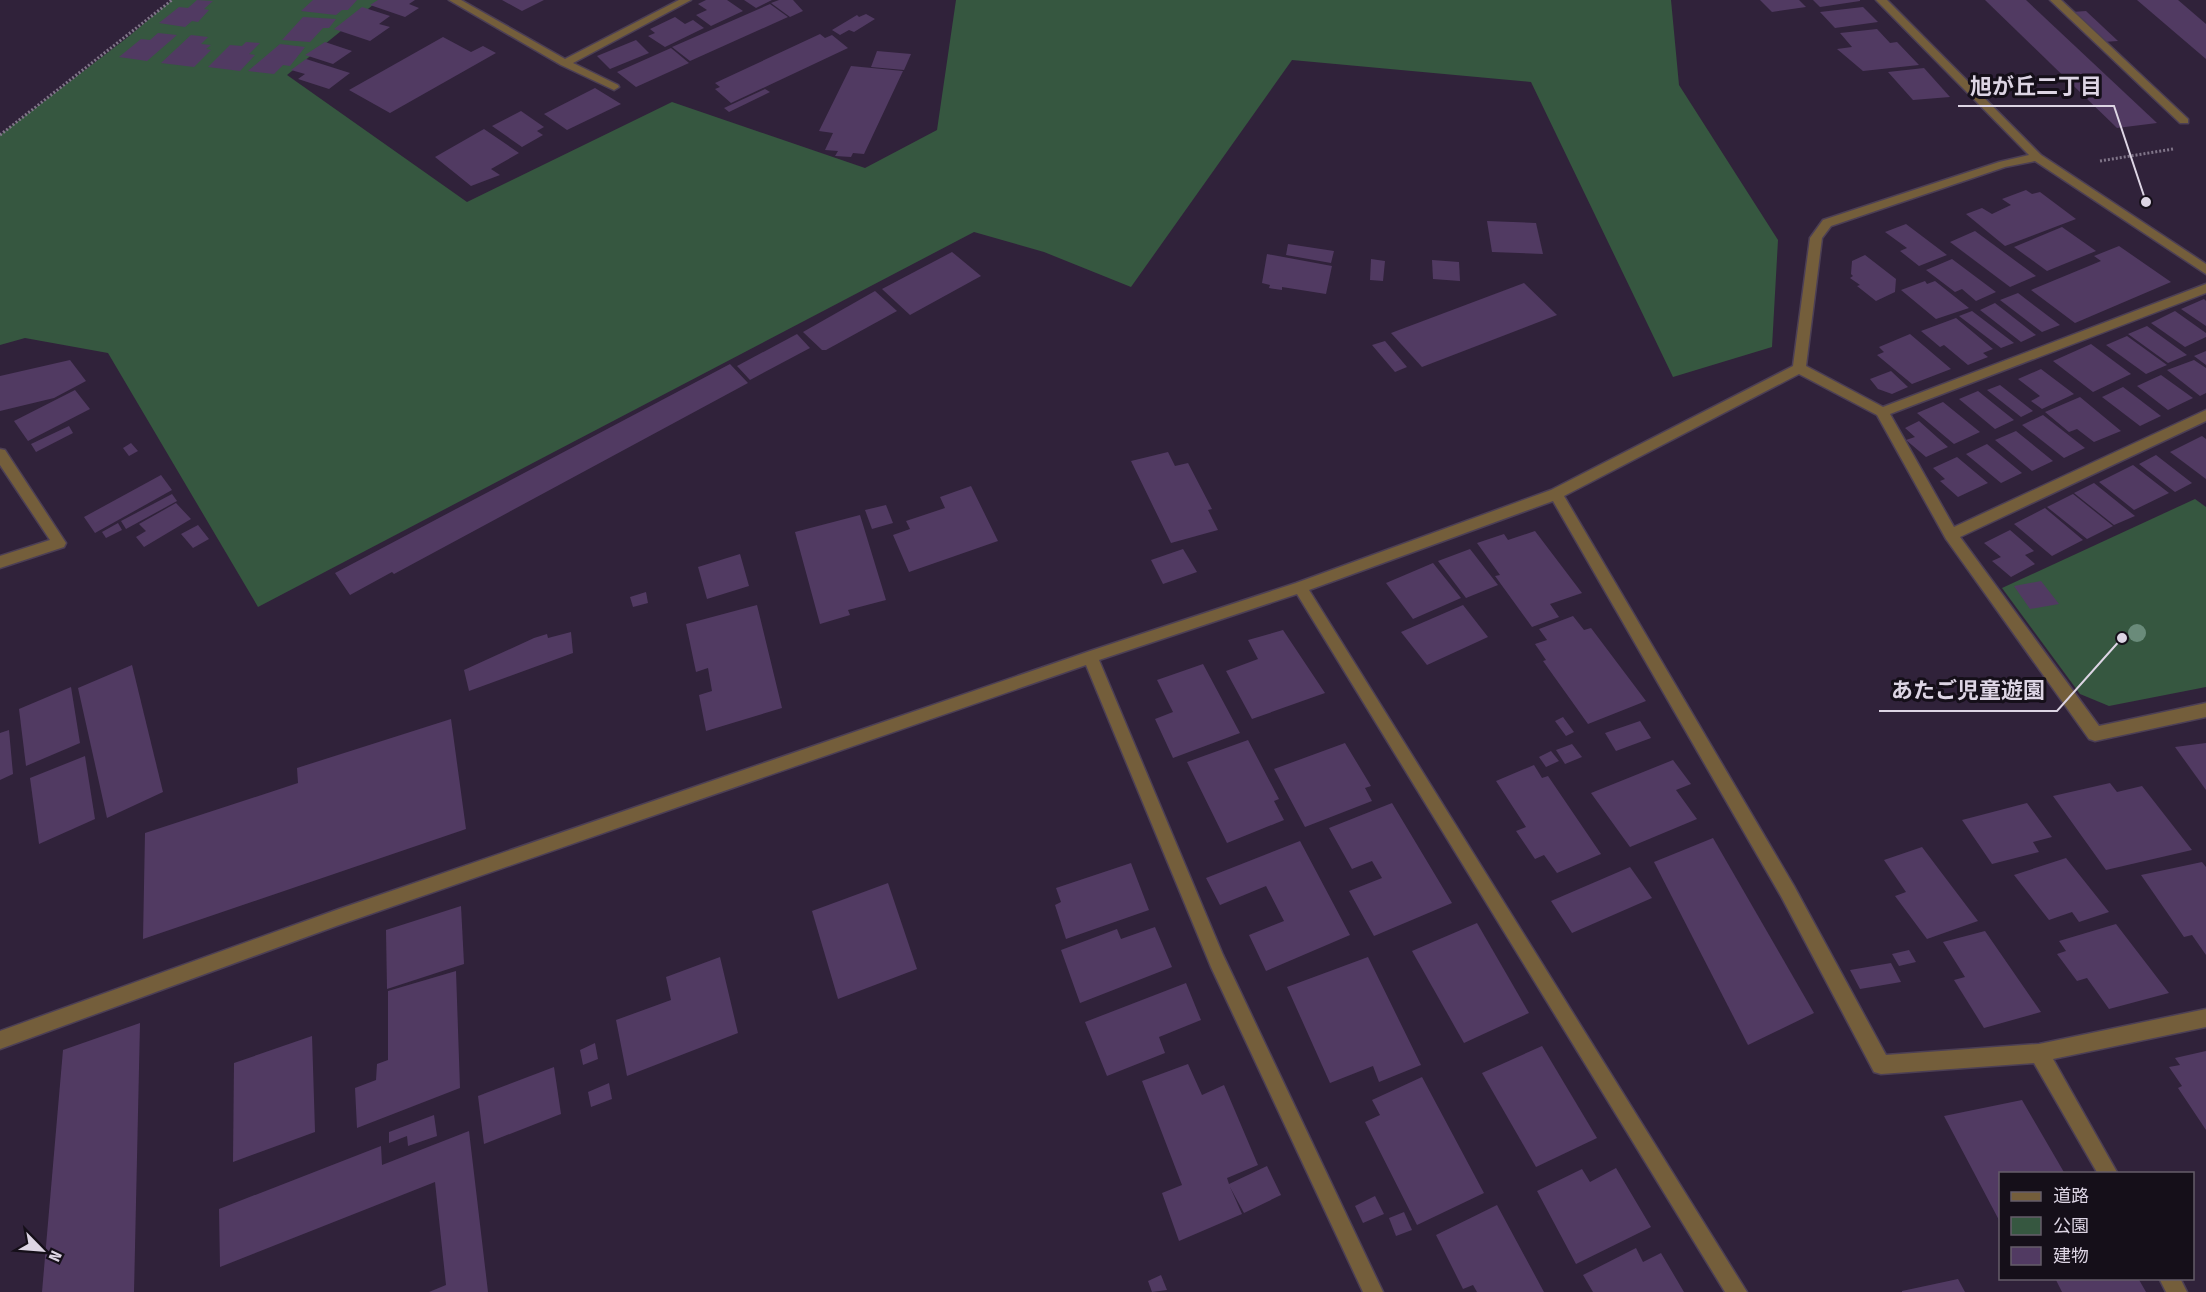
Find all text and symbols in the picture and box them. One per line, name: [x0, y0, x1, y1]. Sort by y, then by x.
callout: 旭が丘二丁目: [1958, 66, 2114, 106]
text: 旭が丘二丁目: [1970, 73, 2102, 100]
callout: あたご児童遊園: [1879, 671, 2057, 711]
text: あたご児童遊園: [1891, 677, 2045, 704]
legend: [1999, 1172, 2194, 1280]
text: 道路: [2053, 1185, 2089, 1207]
text: 公園: [2053, 1215, 2089, 1237]
north arrow: [12, 1220, 72, 1280]
text: 建物: [2053, 1245, 2089, 1267]
text: N: [45, 1248, 66, 1264]

